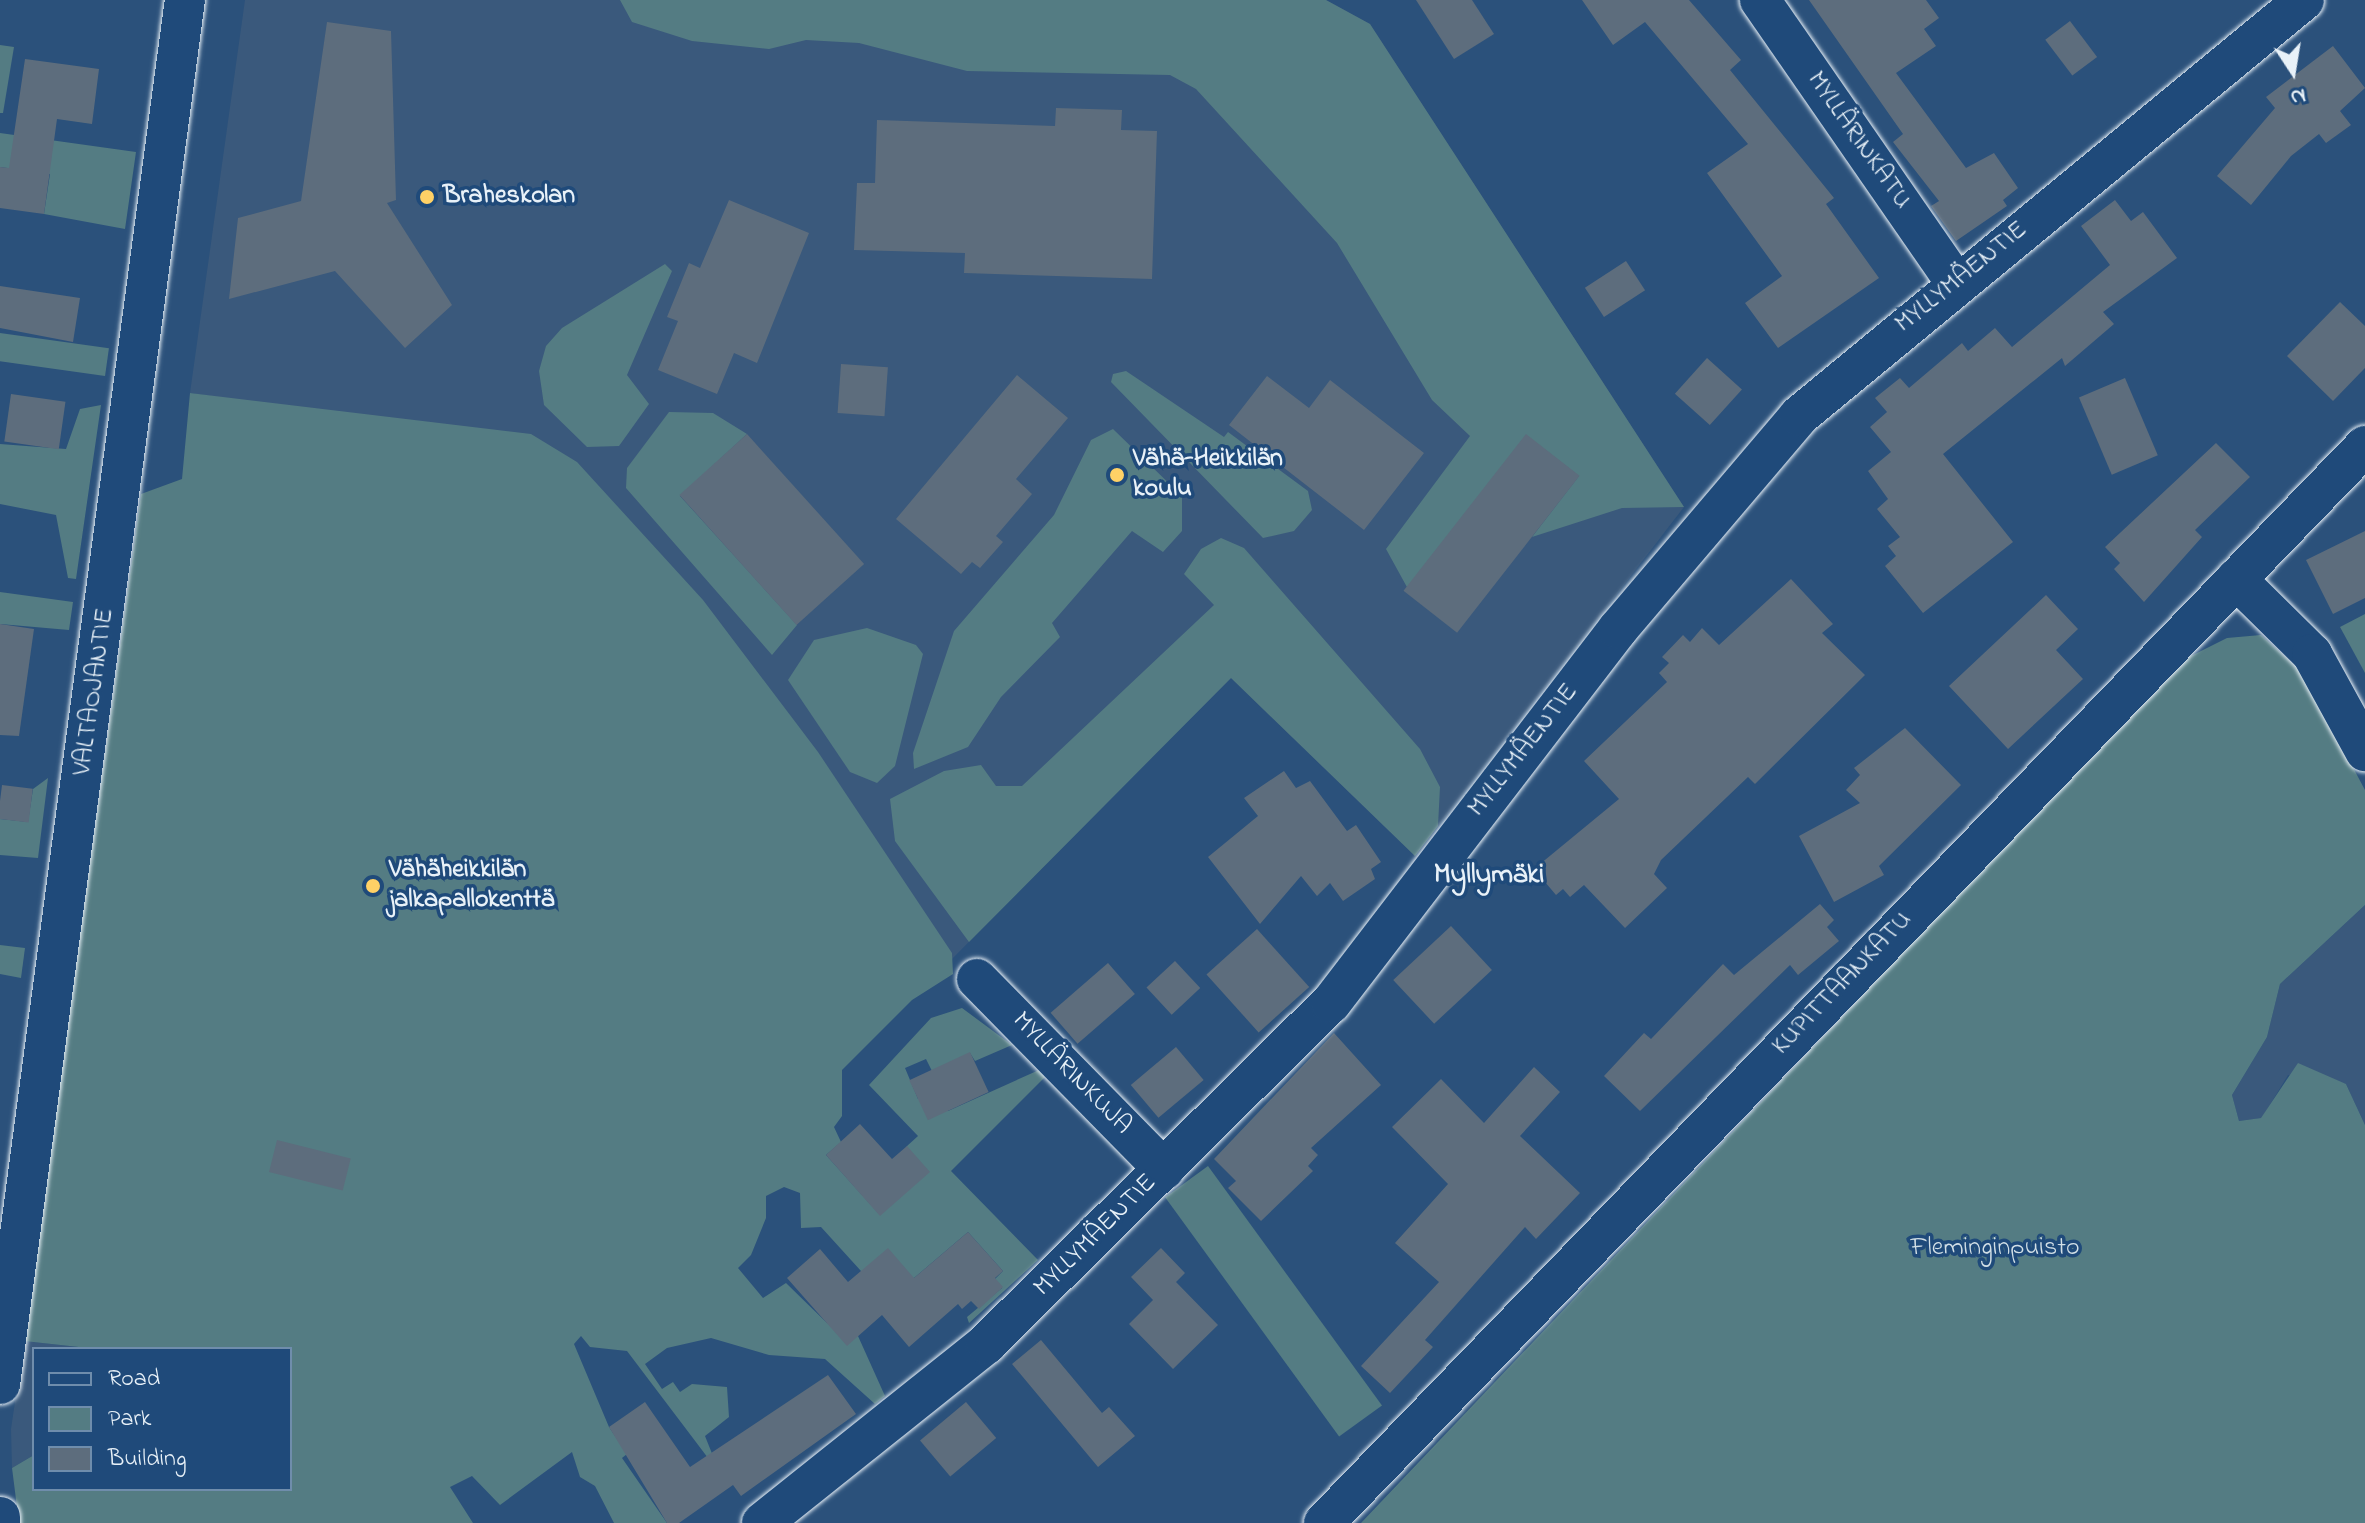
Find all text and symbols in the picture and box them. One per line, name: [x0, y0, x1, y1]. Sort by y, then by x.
north arrow: [2253, 32, 2333, 112]
street label: MYLLÄRINKATU: [1799, 66, 1917, 216]
text: N: [2287, 78, 2309, 113]
place label: Braheskolan: [443, 181, 575, 213]
marker: Braheskolan: [418, 188, 436, 206]
street label: MYLLYMÄENTIE: [1890, 215, 2034, 341]
place label: Vähä-Heikkilän koulu: [1133, 444, 1283, 506]
marker: Vähä-Heikkilän koulu: [1108, 466, 1126, 484]
street label: VALTAOJANTIE: [68, 606, 122, 778]
street label: MYLLYMÄENTIE: [1462, 678, 1586, 824]
place label: Vähäheikkilän jalkapallokenttä: [389, 855, 554, 916]
district label: Myllymäki: [1434, 859, 1544, 893]
marker: Vähäheikkilän jalkapallokenttä: [364, 877, 382, 895]
street label: KUPITTAANKATU: [1766, 906, 1920, 1062]
street label: MYLLÄRINKUJA: [1005, 1006, 1137, 1142]
street label: MYLLYMÄENTIE: [1028, 1168, 1164, 1304]
park label: Fleminginpuisto: [1911, 1233, 2079, 1265]
legend: [32, 1347, 292, 1491]
text: Road: [108, 1362, 160, 1397]
text: Park: [108, 1402, 151, 1437]
text: Building: [108, 1442, 187, 1477]

